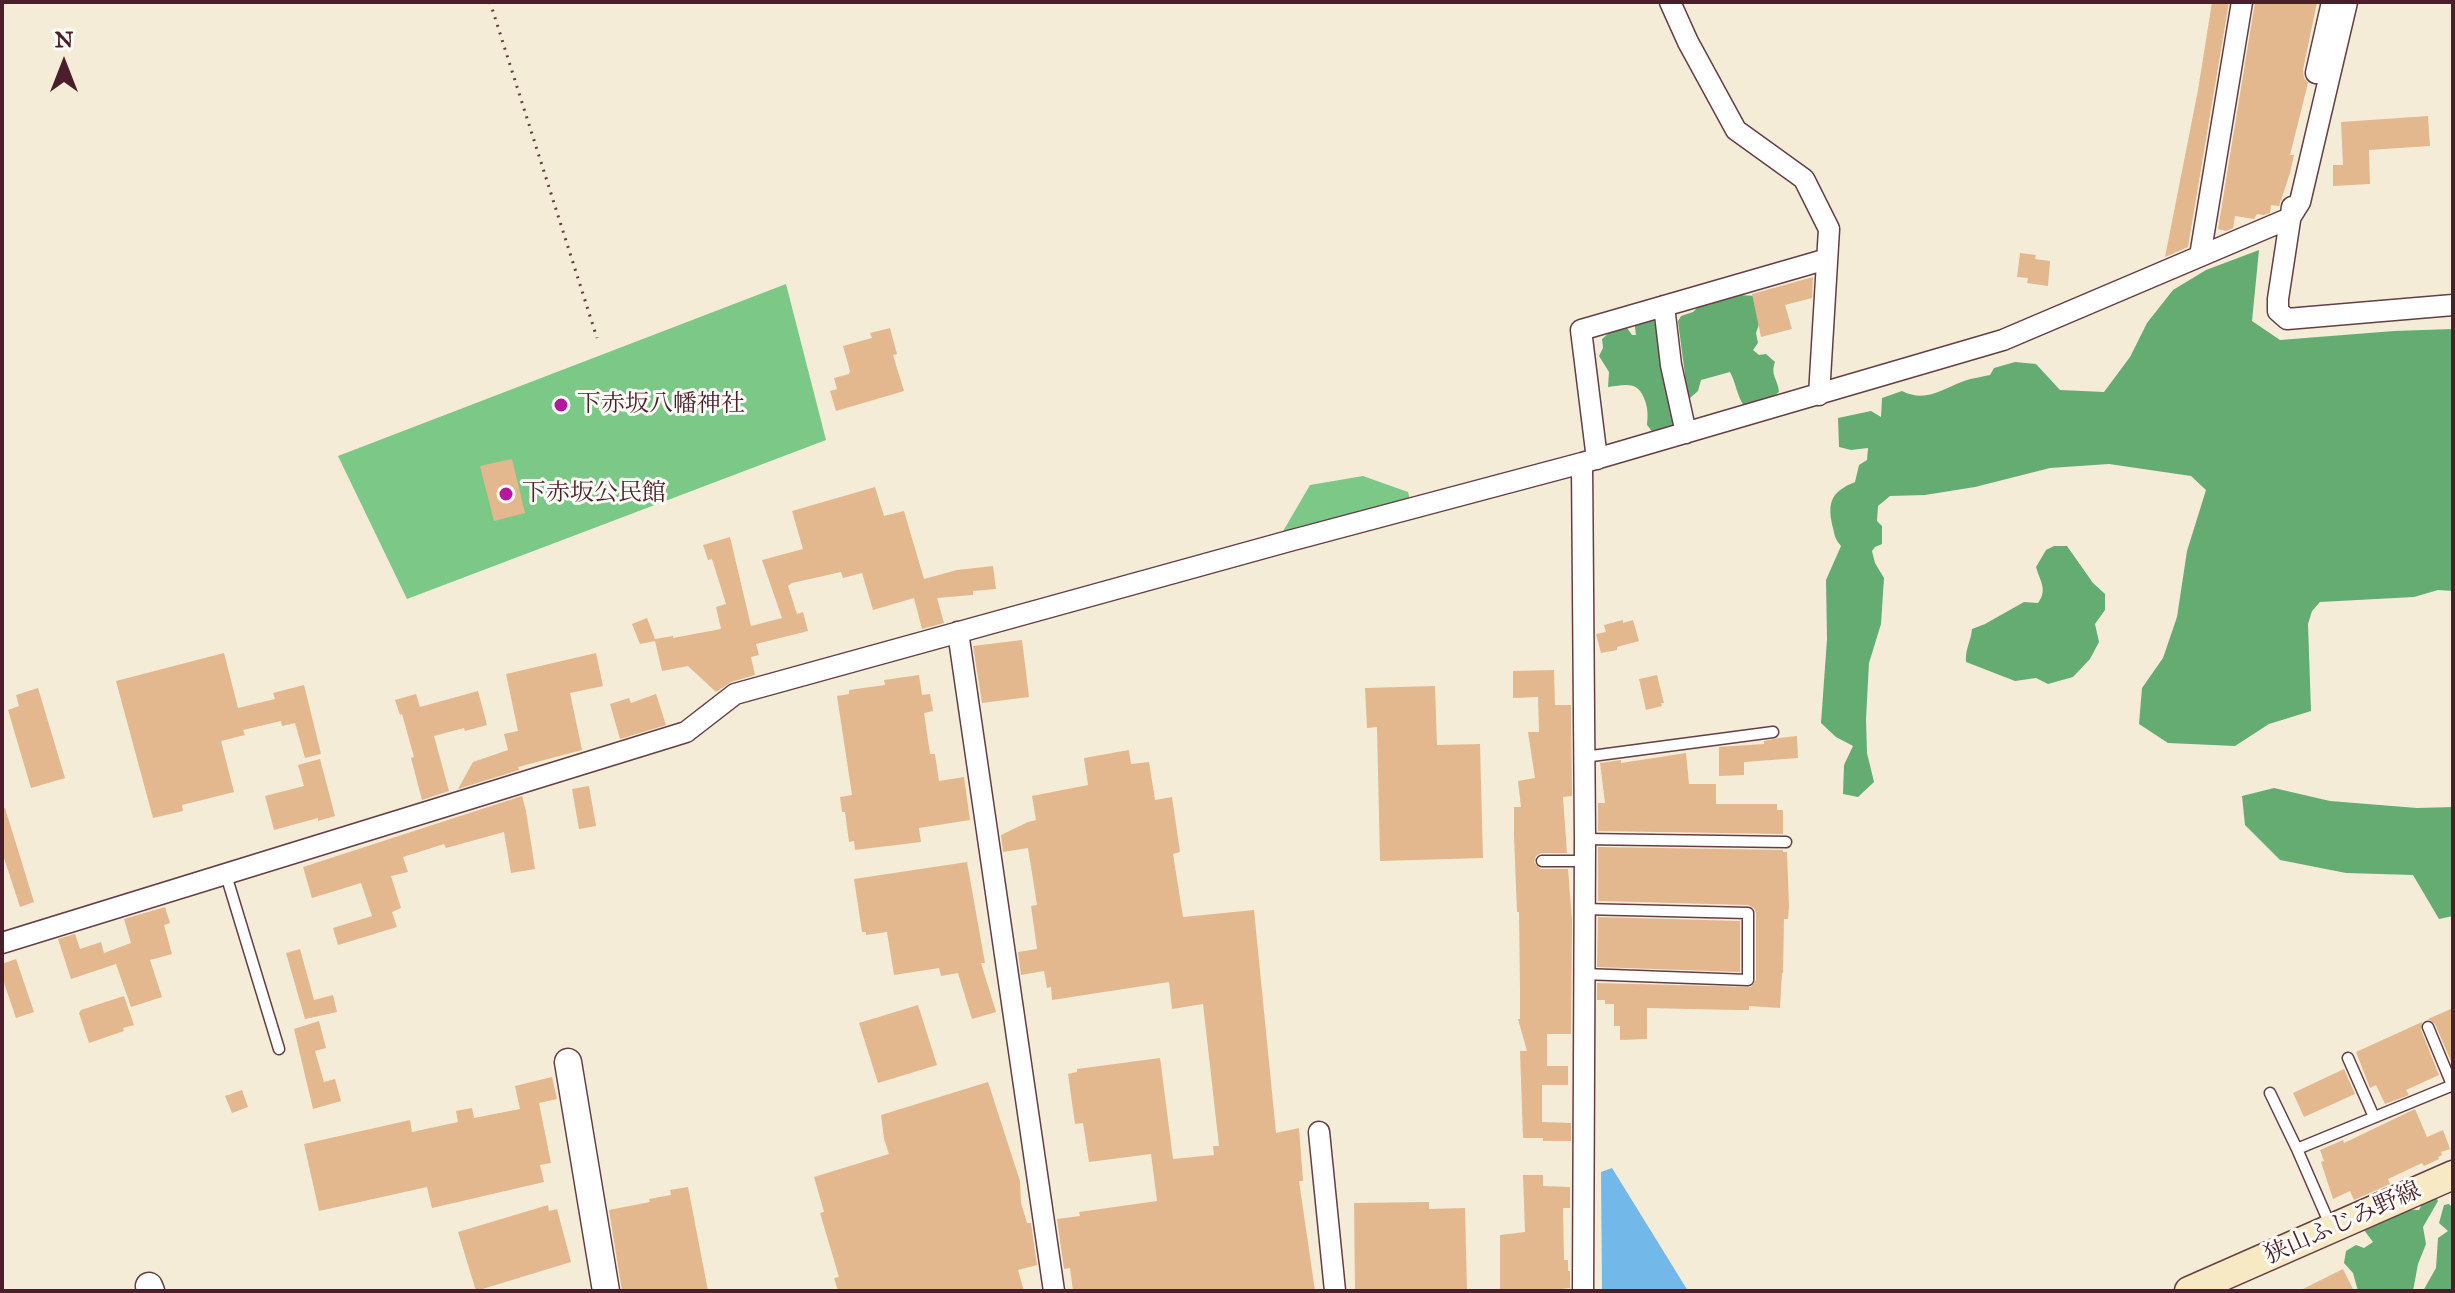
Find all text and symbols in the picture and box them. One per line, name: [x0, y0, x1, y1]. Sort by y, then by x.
north arrow: [24, 24, 104, 104]
text: N: [55, 26, 73, 53]
place label: 下赤坂八幡神社: [577, 391, 745, 419]
marker: 下赤坂八幡神社: [552, 396, 570, 414]
place label: 下赤坂公民館: [522, 480, 666, 508]
marker: 下赤坂公民館: [497, 485, 515, 503]
street label: 狭山ふじみ野線: [2260, 1177, 2426, 1271]

